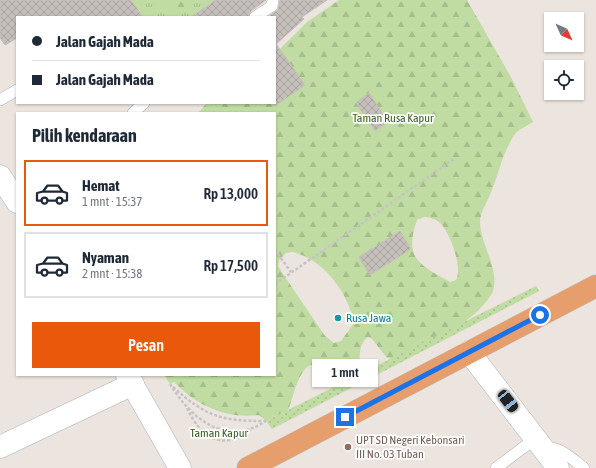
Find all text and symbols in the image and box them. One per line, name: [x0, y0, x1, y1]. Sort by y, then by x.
north arrow: [544, 12, 584, 52]
map controls: [544, 12, 584, 100]
text: Jalan Gajah Mada: [56, 33, 154, 50]
button: locate: [544, 60, 584, 100]
text: Jalan Gajah Mada: [56, 71, 154, 88]
park label: Taman Rusa Kapur: [352, 111, 434, 125]
text: Pilih kendaraan: [32, 125, 137, 146]
icon: car: [34, 175, 70, 211]
text: Hemat: [82, 177, 120, 194]
text: Rp 13,000: [203, 185, 258, 202]
text: 1 mnt · 15:37: [82, 194, 142, 209]
icon: car: [34, 247, 70, 283]
text: Nyaman: [82, 249, 129, 266]
text: Rp 17,500: [203, 257, 258, 274]
text: 2 mnt · 15:38: [82, 266, 142, 281]
route start: [531, 306, 549, 324]
place label: Rusa Jawa: [346, 311, 391, 325]
marker: Rusa Jawa: [333, 313, 343, 323]
button: Pesan: [32, 322, 260, 368]
callout: 1 mnt: [312, 359, 378, 387]
text: 1 mnt: [331, 365, 359, 380]
car: [496, 388, 520, 414]
route end: [336, 408, 354, 426]
park label: Taman Kapur: [190, 426, 248, 440]
place label: UPT SD Negeri Kebonsari III No. 03 Tuban: [356, 433, 464, 461]
marker: UPT SD Negeri Kebonsari III No. 03 Tuban: [343, 442, 353, 452]

